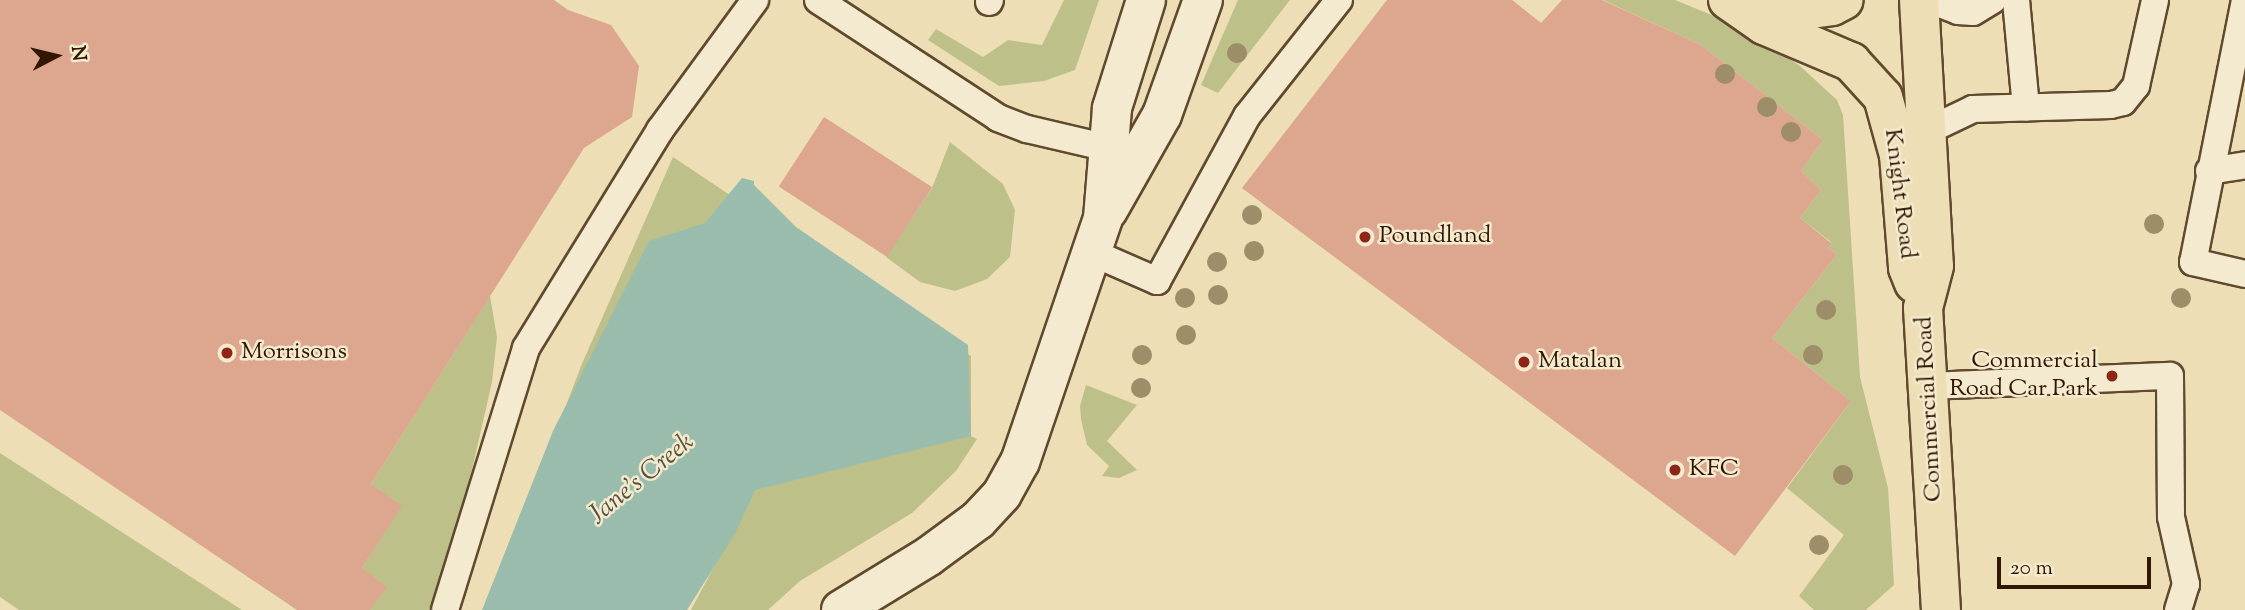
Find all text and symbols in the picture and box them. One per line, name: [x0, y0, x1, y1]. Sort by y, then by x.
north arrow: [21, 21, 91, 91]
text: N: [63, 44, 92, 63]
street label: Knight Road: [1877, 127, 1921, 261]
place label: Poundland: [1379, 223, 1491, 251]
marker: Poundland: [1357, 229, 1373, 245]
street label: Commercial Road: [1911, 315, 1949, 503]
place label: Morrisons: [241, 339, 347, 367]
marker: Morrisons: [219, 345, 235, 361]
place label: Matalan: [1538, 348, 1622, 376]
place label: Commercial Road Car Park: [1949, 348, 2098, 404]
marker: Matalan: [1516, 354, 1532, 370]
marker: Commercial Road Car Park: [2104, 368, 2120, 384]
water label: Jane's Creek: [583, 427, 701, 531]
place label: KFC: [1689, 456, 1739, 484]
marker: KFC: [1667, 462, 1683, 478]
scale bar: [2000, 544, 2154, 588]
text: 20 m: [2010, 554, 2053, 584]

